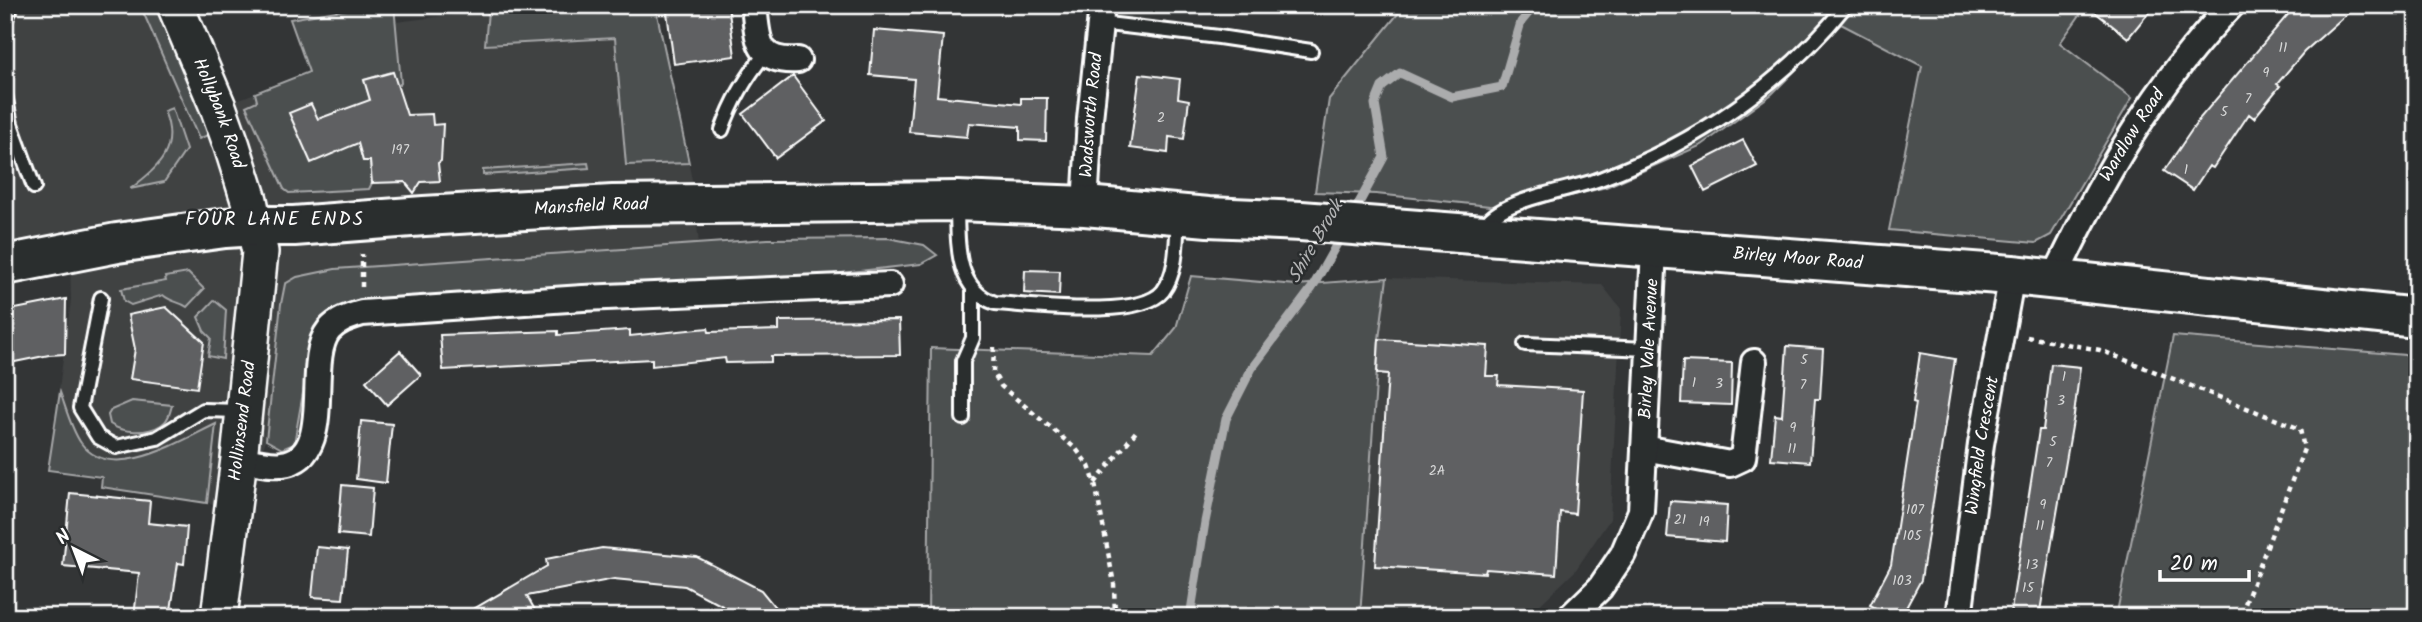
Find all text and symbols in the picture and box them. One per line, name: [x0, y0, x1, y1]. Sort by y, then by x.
house number: 11: [2279, 37, 2287, 59]
street label: Wadsworth Road: [1072, 50, 1111, 179]
street label: Hollybank Road: [184, 53, 253, 174]
house number: 9: [2263, 62, 2270, 84]
street label: Wardlow Road: [2092, 82, 2173, 187]
house number: 7: [2245, 88, 2252, 110]
house number: 5: [2220, 101, 2229, 123]
house number: 2: [1157, 107, 1165, 129]
house number: 197: [391, 139, 409, 161]
house number: 1: [2184, 159, 2188, 181]
street label: Mansfield Road: [533, 190, 649, 224]
water label: Shire Brook: [1280, 192, 1353, 289]
district label: FOUR LANE ENDS: [185, 205, 365, 235]
street label: Birley Moor Road: [1732, 239, 1865, 278]
street label: Birley Vale Avenue: [1631, 278, 1667, 420]
house number: 5: [1800, 349, 1809, 371]
street label: Hollinsend Road: [221, 358, 265, 483]
house number: 1: [2062, 366, 2066, 388]
house number: 1: [1692, 372, 1696, 394]
house number: 3: [1715, 373, 1723, 395]
street label: Wingfield Crescent: [1958, 373, 2008, 517]
house number: 7: [1800, 374, 1807, 396]
house number: 3: [2057, 390, 2065, 412]
house number: 9: [1790, 417, 1797, 439]
house number: 5: [2049, 431, 2058, 453]
house number: 11: [1788, 438, 1796, 460]
house number: 7: [2046, 452, 2053, 474]
house number: 2A: [1429, 460, 1445, 482]
house number: 9: [2040, 494, 2047, 516]
house number: 107: [1906, 499, 1924, 521]
house number: 21: [1674, 509, 1686, 531]
house number: 19: [1698, 511, 1710, 533]
north arrow: [38, 514, 108, 584]
house number: 11: [2036, 515, 2044, 537]
text: N: [49, 523, 78, 553]
house number: 105: [1903, 525, 1923, 547]
scale bar: [2160, 538, 2249, 582]
text: 20 m: [2170, 548, 2218, 581]
house number: 13: [2026, 554, 2038, 576]
house number: 103: [1892, 570, 1912, 592]
house number: 15: [2022, 577, 2035, 599]

